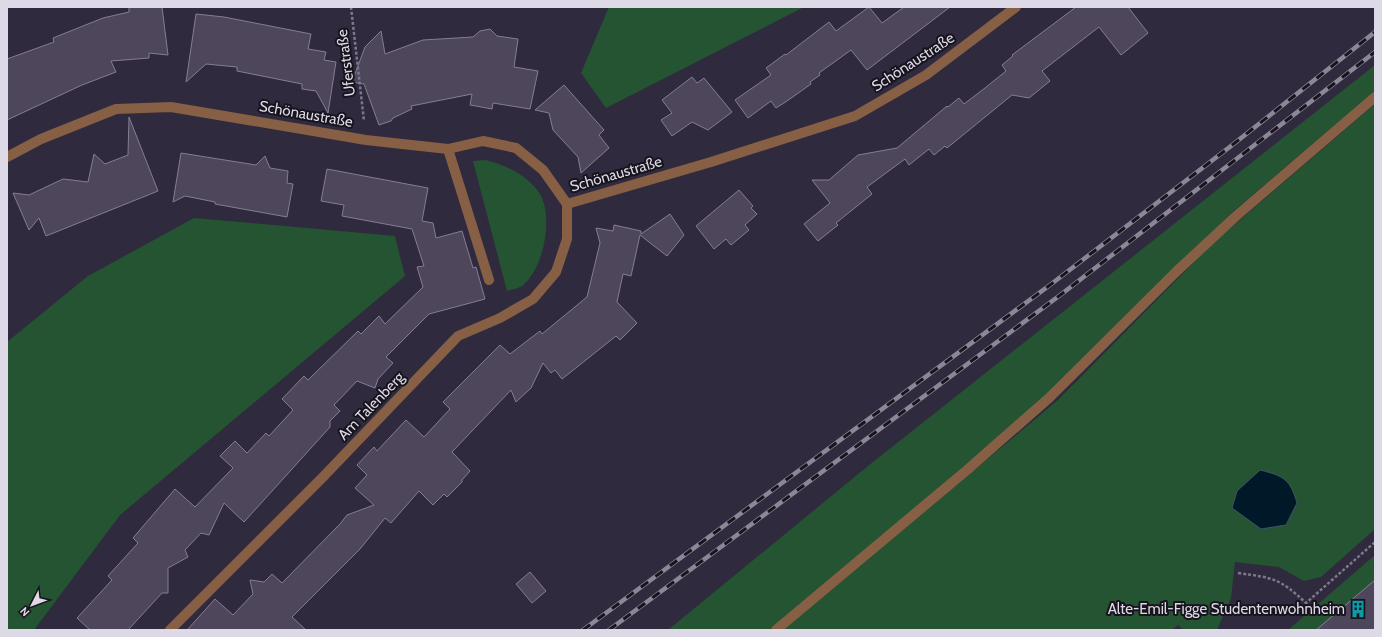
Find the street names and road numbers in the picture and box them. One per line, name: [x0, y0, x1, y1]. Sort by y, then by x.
street label: Uferstraße: [333, 28, 359, 98]
street label: Schönaustraße: [868, 28, 958, 95]
street label: Schönaustraße: [258, 97, 355, 131]
street label: Schönaustraße: [568, 152, 664, 196]
street label: Am Talenberg: [334, 368, 408, 444]

